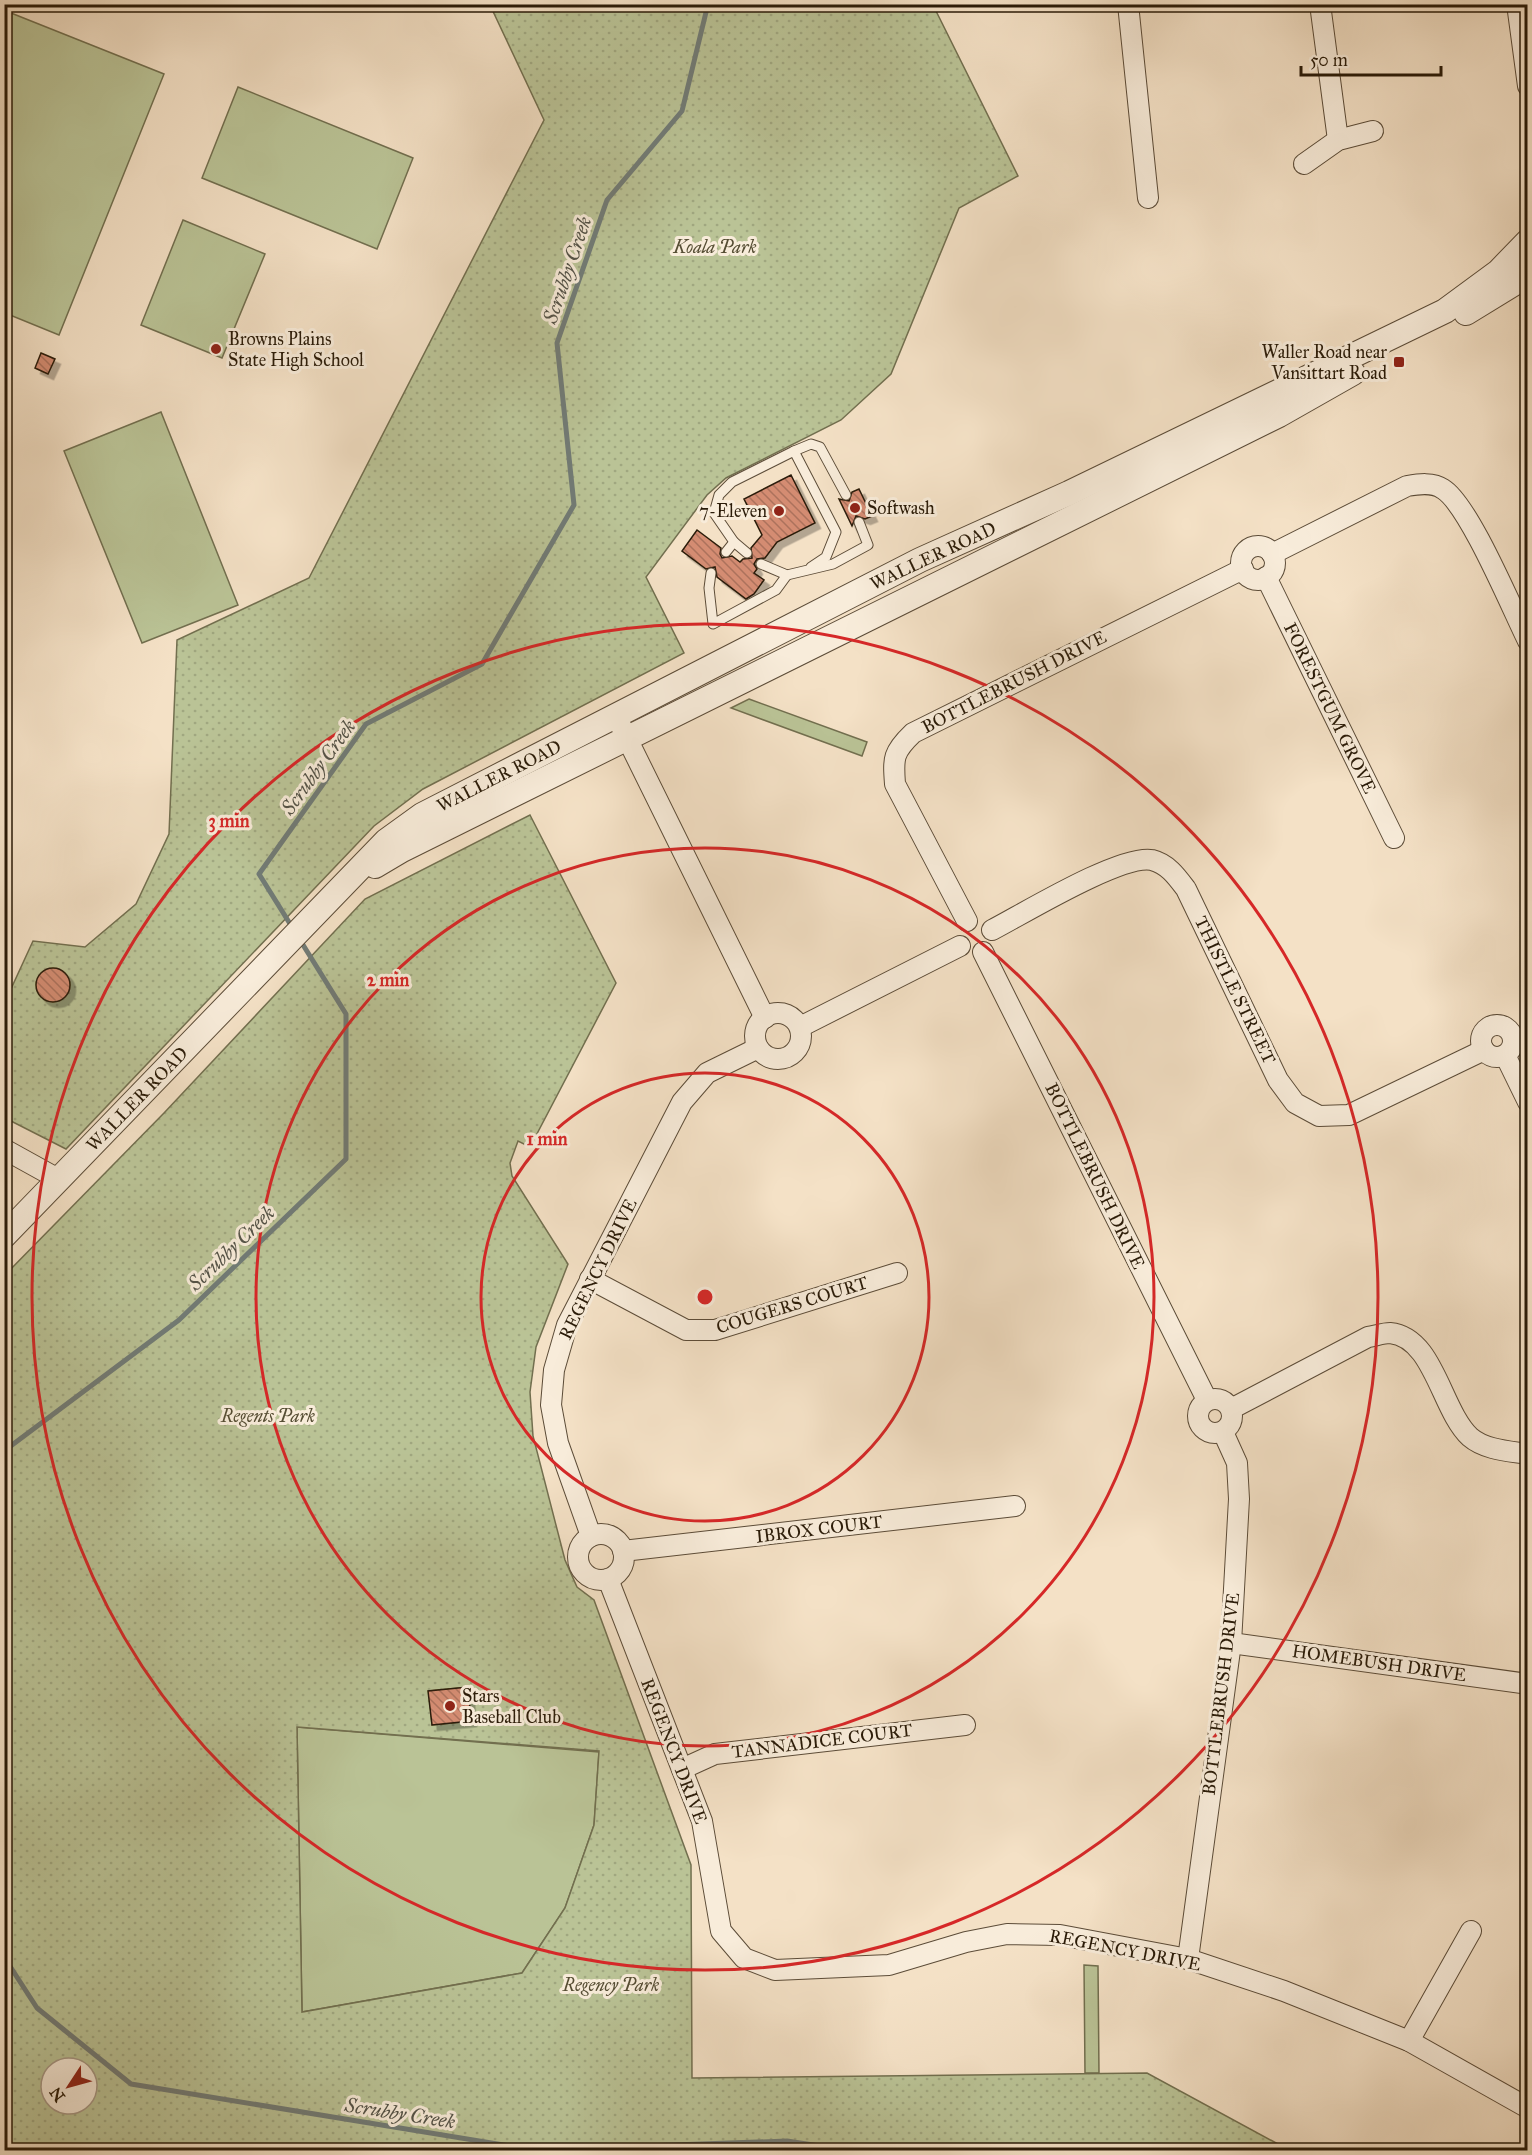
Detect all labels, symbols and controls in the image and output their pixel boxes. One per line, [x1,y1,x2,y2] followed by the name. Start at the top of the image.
[1301,39,1440,77] scale bar
[1310,49,1348,71] text: 50 m
[537,213,597,327] water label: Scrubby Creek
[673,236,756,258] park label: Koala Park
[228,328,364,372] place label: Browns Plains State High School
[1262,341,1387,384] place label: Waller Road near Vansittart Road
[209,342,223,356] marker: Browns Plains State High School
[1392,355,1406,369] marker: Waller Road near Vansittart Road
[867,497,935,519] place label: Softwash
[699,500,767,522] place label: 7-Eleven
[848,501,862,515] marker: Softwash
[772,504,786,518] marker: 7-Eleven
[866,517,1000,595] street label: WALLER ROAD
[1279,619,1381,797] street label: FORESTGUM GROVE
[918,626,1110,738] street label: BOTTLEBRUSH DRIVE
[275,715,361,820] water label: Scrubby Creek
[433,735,565,817] street label: WALLER ROAD
[209,810,250,833] text: 3 min
[1190,912,1280,1068] street label: THISTLE STREET
[367,969,410,991] text: 2 min
[82,1042,192,1156] street label: WALLER ROAD
[1040,1079,1150,1273] street label: BOTTLEBRUSH DRIVE
[527,1128,568,1150] text: 1 min
[554,1195,642,1343] street label: REGENCY DRIVE
[182,1201,279,1296] water label: Scrubby Creek
[713,1271,871,1339] street label: COUGERS COURT
[695,1287,715,1307] centre of rings
[220,1405,315,1427] park label: Regents Park
[754,1510,884,1548] street label: IBROX COURT
[1198,1591,1244,1797] street label: BOTTLEBRUSH DRIVE
[1290,1640,1468,1686] street label: HOMEBUSH DRIVE
[636,1675,712,1827] street label: REGENCY DRIVE
[462,1685,561,1728] place label: Stars Baseball Club
[443,1699,457,1713] marker: Stars Baseball Club
[730,1719,914,1763] street label: TANNADICE COURT
[1047,1925,1203,1976] street label: REGENCY DRIVE
[562,1974,659,1996] park label: Regency Park
[39,2056,99,2116] north arrow
[45,2083,69,2106] text: N
[342,2092,457,2134] water label: Scrubby Creek

